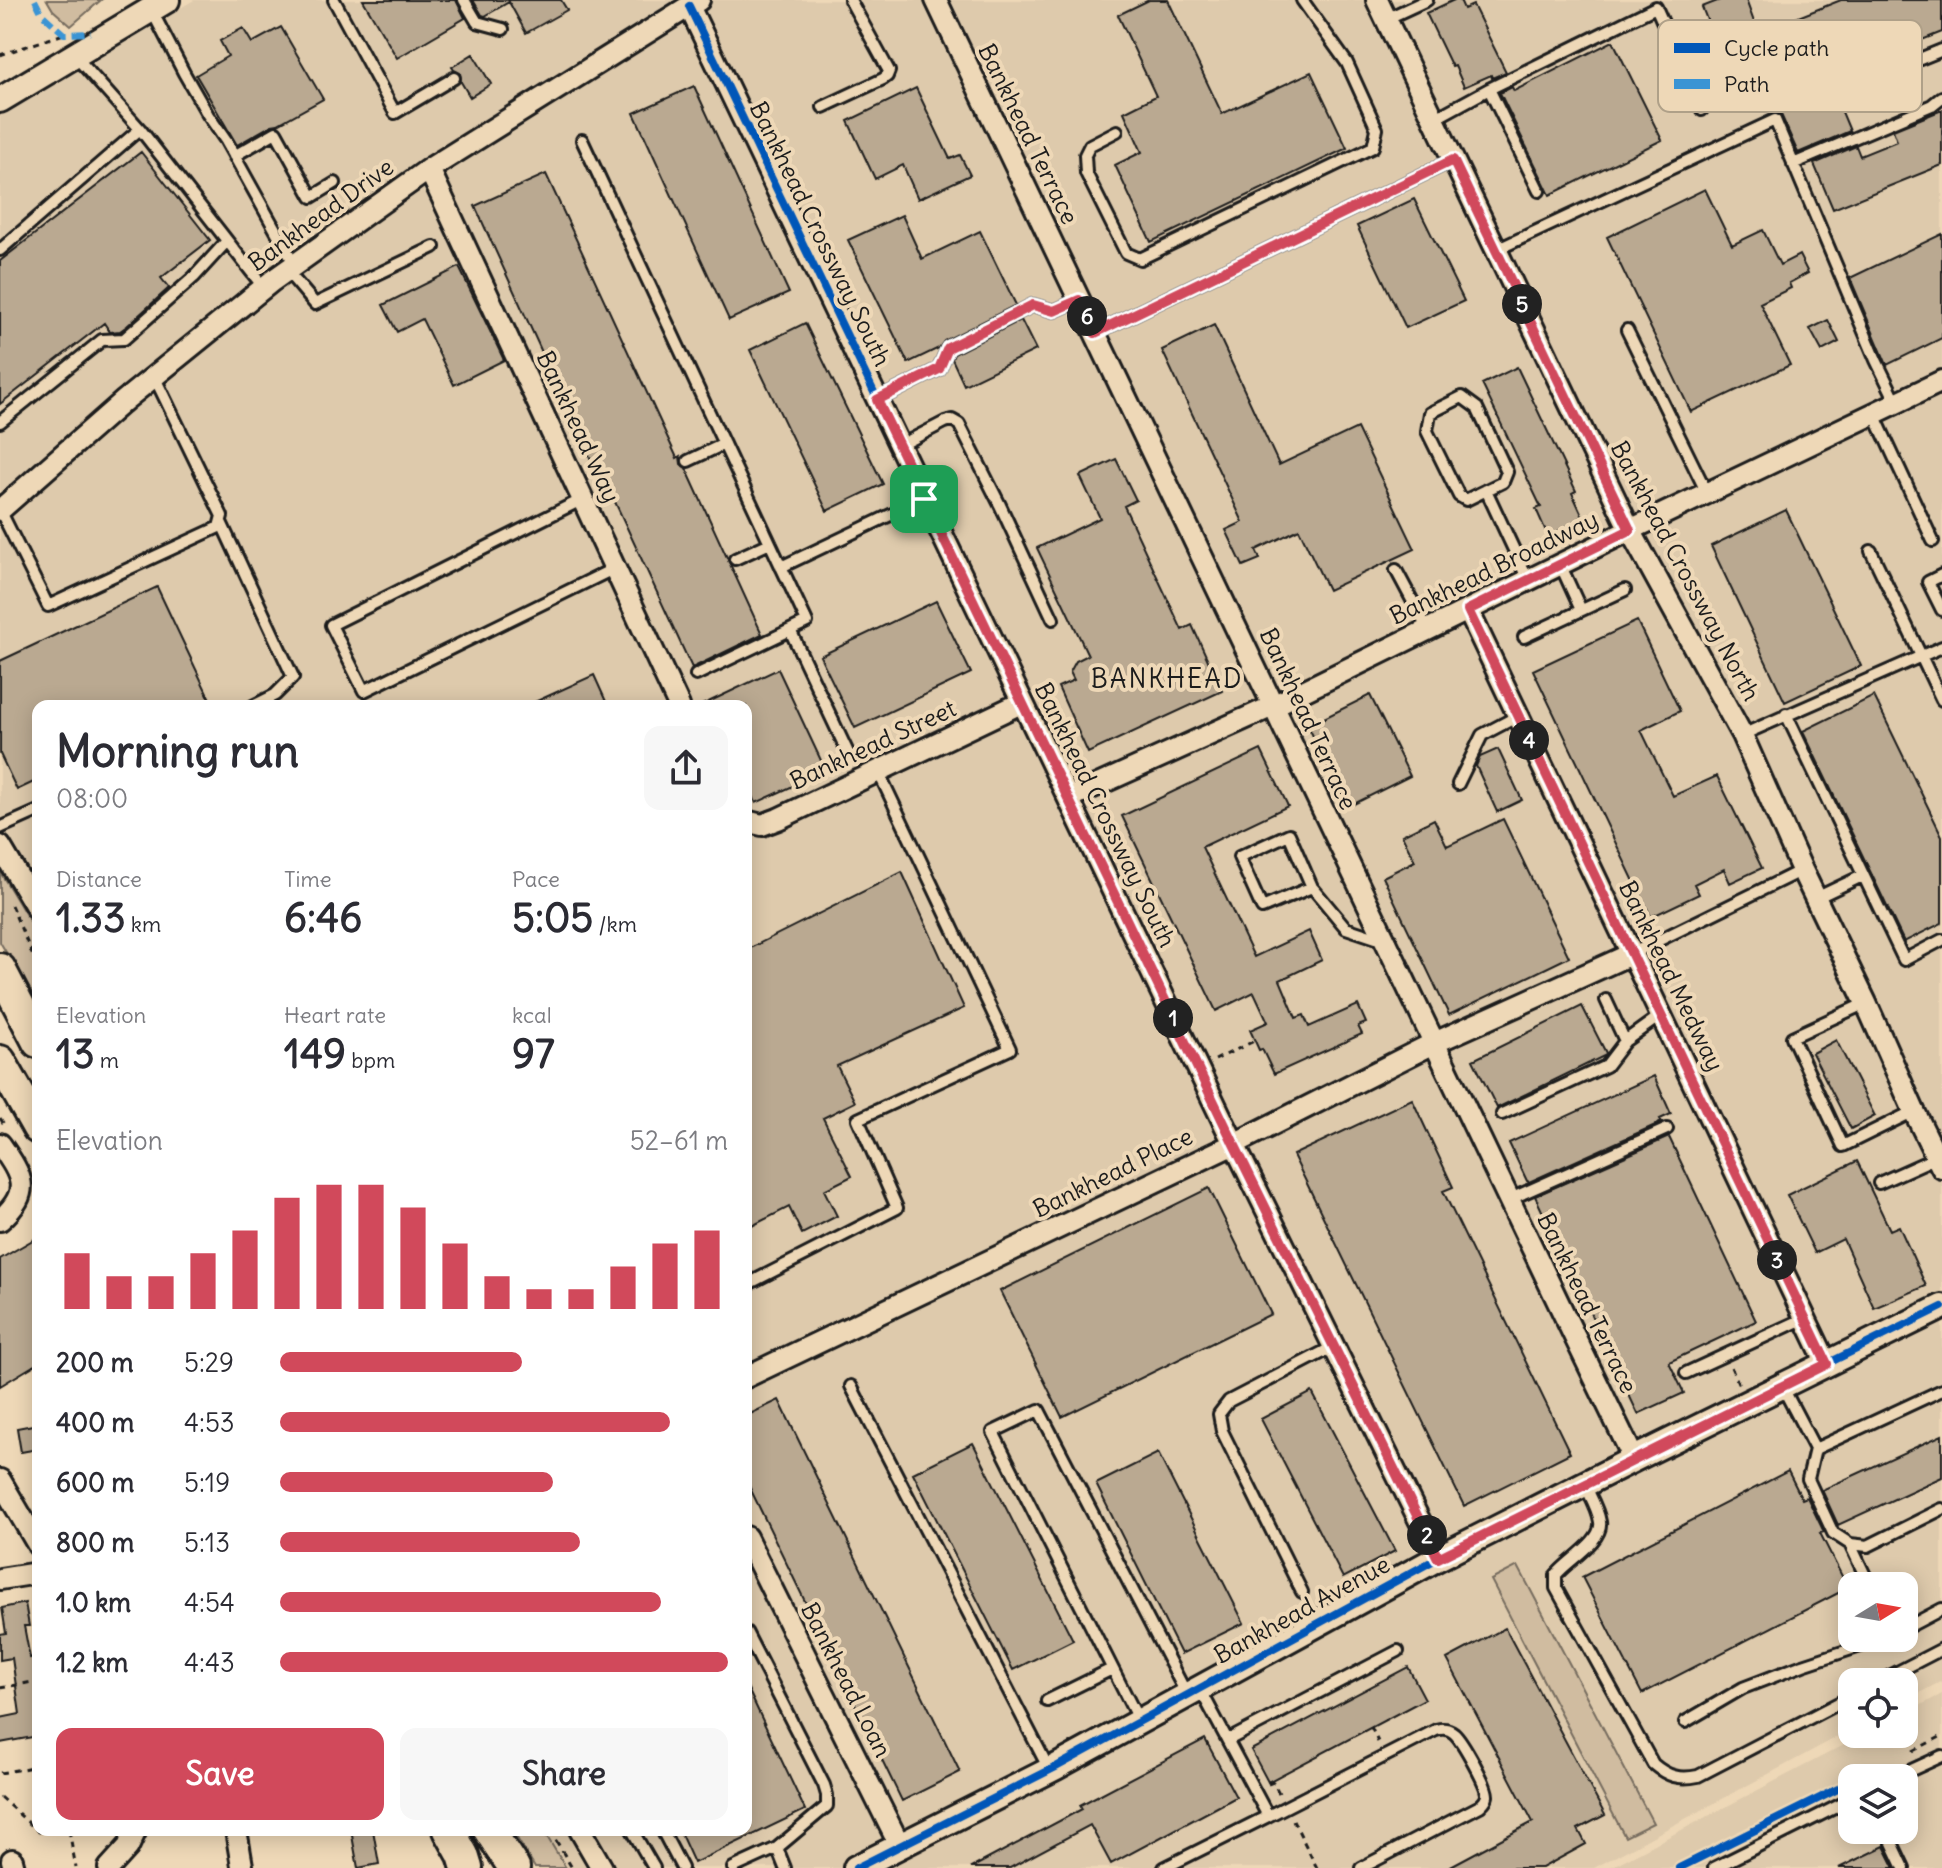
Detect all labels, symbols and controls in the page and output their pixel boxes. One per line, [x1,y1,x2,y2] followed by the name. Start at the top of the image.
[1658,20,1922,112] legend
[1724,34,1829,62] text: Cycle path
[972,38,1086,229] street label: Bankhead Terrace
[1724,70,1769,98] text: Path
[744,96,898,371] street label: Bankhead Crossway South
[242,151,399,277] street label: Bankhead Drive
[1502,284,1542,324] pin: 5
[1516,290,1528,318] text: 5
[1067,296,1107,336] pin: 6
[1081,302,1093,330] text: 6
[531,346,627,507] street label: Bankhead Way
[1605,436,1767,705] street label: Bankhead Crossway North
[890,465,958,533] pin
[902,477,946,521] icon: arrive
[1384,504,1603,631] street label: Bankhead Broadway
[1254,623,1364,814] street label: Bankhead Terrace
[1091,662,1243,695] district label: BANKHEAD
[1029,677,1183,952] street label: Bankhead Crossway South
[785,692,960,796] street label: Bankhead Street
[1509,720,1549,760] pin: 4
[56,724,299,779] text: Morning run
[644,726,728,810] button: share
[1523,726,1535,754] text: 4
[56,782,128,815] text: 08:00
[56,865,142,893] text: Distance
[284,865,332,893] text: Time
[512,865,560,893] text: Pace
[1613,875,1731,1076] street label: Bankhead Medway
[56,893,126,943] text: 1.33
[284,893,362,943] text: 6:46
[512,893,593,943] text: 5:05
[126,910,161,938] text: km
[593,910,637,938] text: /km
[1153,998,1193,1038] pin: 1
[56,1001,146,1029] text: Elevation
[284,1001,386,1029] text: Heart rate
[512,1001,552,1029] text: kcal
[1169,1004,1177,1032] text: 1
[56,1029,95,1079] text: 13
[284,1029,346,1079] text: 149
[512,1029,555,1079] text: 97
[95,1046,119,1074] text: m
[346,1046,395,1074] text: bpm
[1028,1121,1197,1224] street label: Bankhead Place
[56,1124,163,1157] text: Elevation
[630,1124,728,1157] text: 52–61 m
[1531,1207,1645,1398] street label: Bankhead Terrace
[1757,1240,1797,1280] pin: 3
[1771,1246,1783,1274] text: 3
[56,1346,133,1379] text: 200 m
[184,1346,234,1379] text: 5:29
[56,1406,134,1439] text: 400 m
[184,1406,235,1439] text: 4:53
[56,1466,134,1499] text: 600 m
[184,1466,230,1499] text: 5:19
[1407,1515,1447,1555] pin: 2
[1421,1521,1433,1549] text: 2
[56,1526,134,1559] text: 800 m
[184,1526,230,1559] text: 5:13
[1208,1548,1395,1670] street label: Bankhead Avenue
[1838,1572,1918,1652] north arrow
[1838,1572,1918,1844] map controls
[56,1586,131,1619] text: 1.0 km
[184,1586,235,1619] text: 4:54
[795,1597,899,1762] street label: Bankhead Loan
[56,1646,128,1679] text: 1.2 km
[184,1646,235,1679] text: 4:43
[1838,1668,1918,1748] button: locate
[56,1728,384,1820] button: Save
[400,1728,728,1820] button: Share
[1838,1764,1918,1844] button: layers

